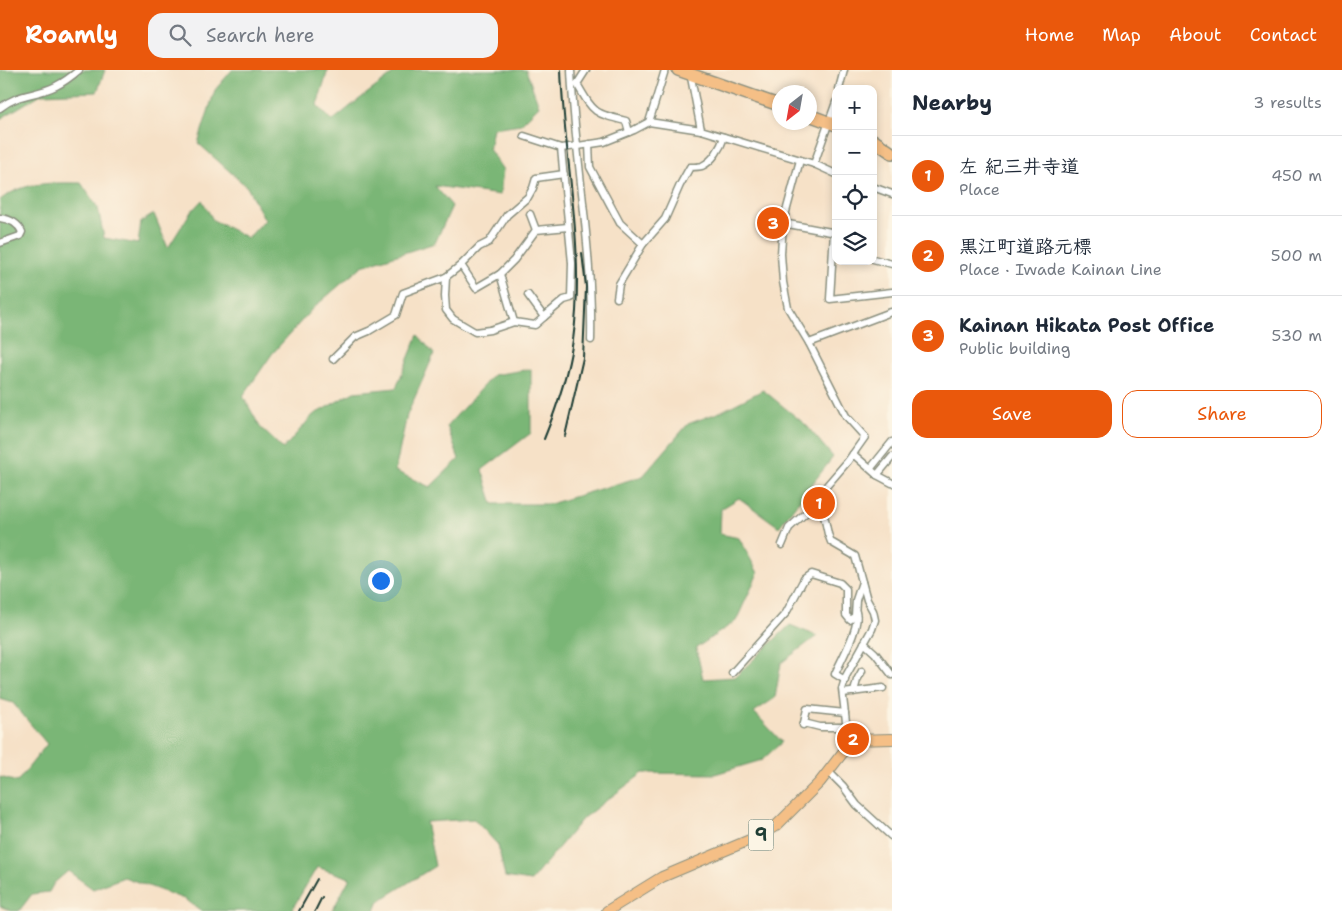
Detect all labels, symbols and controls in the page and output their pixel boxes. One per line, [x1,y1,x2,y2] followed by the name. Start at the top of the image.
[148,13,498,58] search box
[25,19,118,51] text: Roamly
[166,21,194,49] icon: search
[206,23,315,48] text: Search here
[1025,23,1074,47] text: Home
[1102,23,1141,47] text: Map
[1169,23,1222,47] text: About
[1250,23,1317,47] text: Contact
[772,85,817,130] north arrow
[832,85,877,265] map controls
[832,85,877,130] button: +
[912,89,992,117] text: Nearby
[1253,92,1322,113] text: 3 results
[832,130,877,175] button: −
[959,154,1080,179] text: 左 紀三井寺道
[924,165,932,186] text: 1
[1271,165,1322,186] text: 450 m
[832,175,877,220] button: locate
[959,179,1000,200] text: Place
[757,204,789,242] pin: 3
[832,220,877,265] button: layers
[959,234,1092,259] text: 黒江町道路元標
[922,245,934,266] text: 2
[1271,245,1322,266] text: 500 m
[959,259,1162,280] text: Place · Iwade Kainan Line
[959,313,1214,338] text: Kainan Hikata Post Office
[922,325,934,346] text: 3
[1272,325,1322,346] text: 530 m
[959,338,1071,359] text: Public building
[912,390,1112,438] button: Save
[1122,390,1322,438] button: Share
[803,484,835,522] pin: 1
[368,568,394,594] your location
[837,720,869,758] pin: 2
[748,820,774,850] road number: 9

